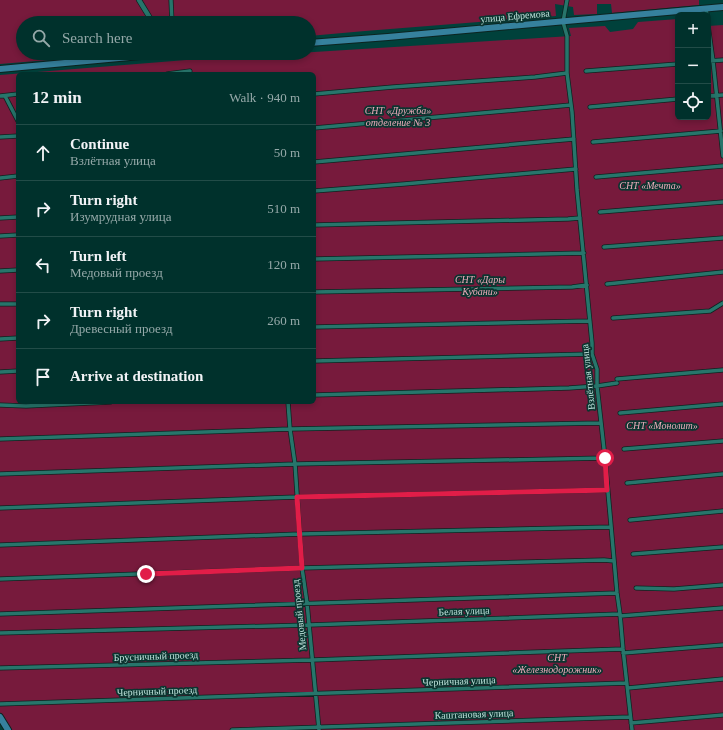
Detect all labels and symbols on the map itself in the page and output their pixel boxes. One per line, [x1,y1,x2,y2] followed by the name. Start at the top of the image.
[480,7,551,25] street label: улица Ефремова
[365,105,431,128] park label: СНТ «Дружба» отделение № 3
[619,180,681,191] park label: СНТ «Мечта»
[455,274,505,297] park label: СНТ «Дары Кубани»
[579,343,597,410] street label: Взлётная улица
[626,420,698,431] park label: СНТ «Монолит»
[596,449,614,467] route start
[137,565,155,583] route end
[290,579,308,651] street label: Медовый проезд
[438,605,490,617] street label: Белая улица
[114,649,198,663] street label: Брусничный проезд
[512,652,602,675] park label: СНТ «Железнодорожник»
[422,674,496,688] street label: Черничная улица
[117,684,197,698] street label: Черничный проезд
[434,707,514,721] street label: Каштановая улица

